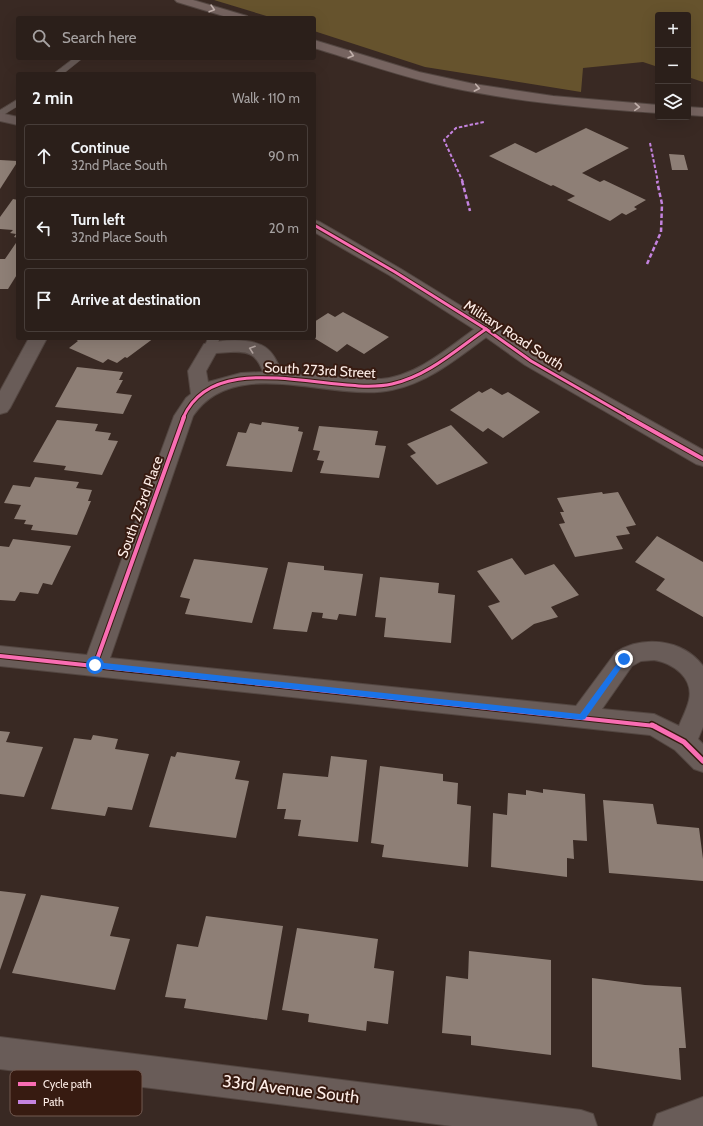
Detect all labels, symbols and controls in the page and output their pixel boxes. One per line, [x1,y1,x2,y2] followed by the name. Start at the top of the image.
[208,4,215,13] one-way arrow
[655,12,691,120] map controls
[655,12,691,48] button: +
[16,16,316,60] search box
[30,27,52,49] icon: search
[62,29,137,47] text: Search here
[655,48,691,84] button: −
[348,50,355,59] one-way arrow
[474,84,480,92] one-way arrow
[655,84,691,120] button: layers
[32,88,73,108] text: 2 min
[232,90,300,106] text: Walk · 110 m
[634,103,640,112] one-way arrow
[71,139,130,157] text: Continue
[33,145,55,167] icon: ahead
[268,148,299,164] text: 90 m
[71,157,167,173] text: 32nd Place South
[71,211,125,229] text: Turn left
[33,217,55,239] icon: left
[269,220,299,236] text: 20 m
[71,229,167,245] text: 32nd Place South
[33,289,55,311] icon: arrive
[71,291,201,309] text: Arrive at destination
[461,296,567,374] street label: Military Road South
[249,346,256,354] one-way arrow
[264,358,377,382] street label: South 273rd Street
[113,454,167,560] street label: South 273rd Place
[615,650,633,668] route end
[86,656,104,674] route start
[10,1070,142,1116] legend
[221,1071,361,1107] street label: 33rd Avenue South
[43,1077,92,1091] text: Cycle path
[43,1095,64,1109] text: Path

